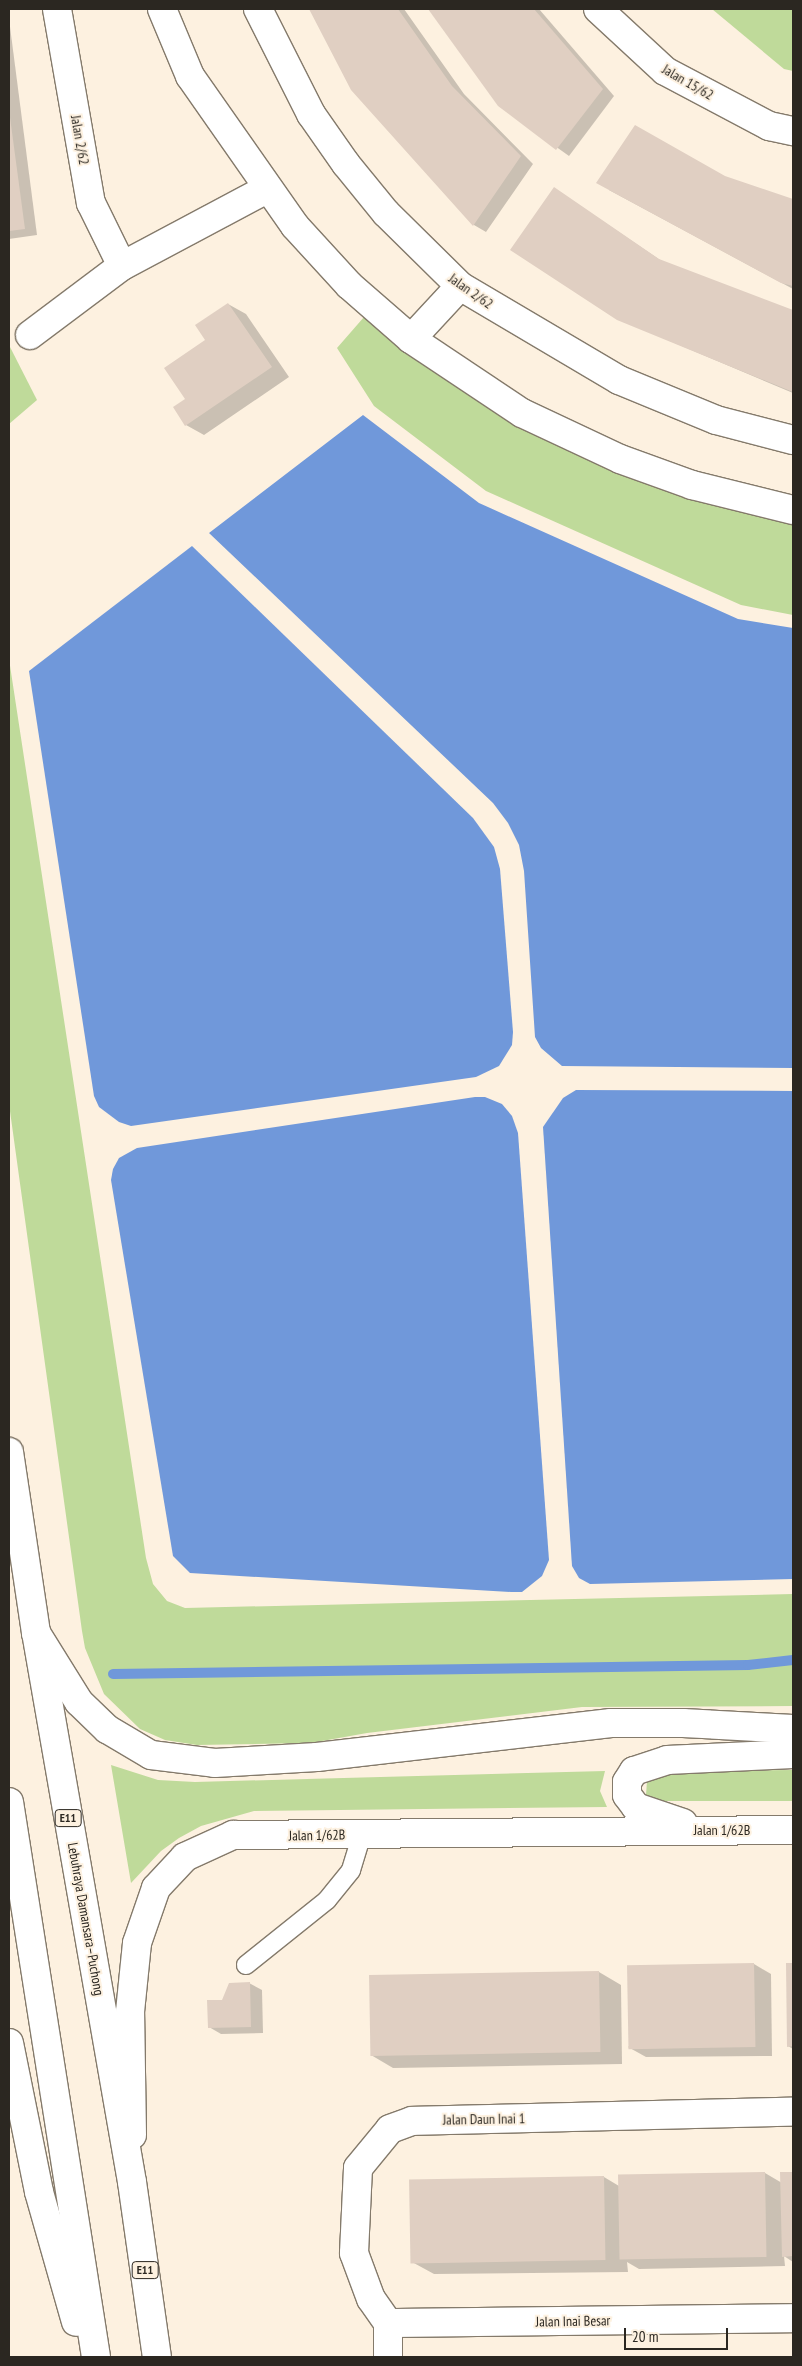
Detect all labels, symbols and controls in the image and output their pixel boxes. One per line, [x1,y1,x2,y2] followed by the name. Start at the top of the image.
[659,61,717,103] street label: Jalan 15/62
[67,114,93,166] street label: Jalan 2/62
[446,270,496,312] street label: Jalan 2/62
[54,1809,82,1828] road number: E11
[694,1822,750,1838] street label: Jalan 1/62B
[289,1826,345,1844] street label: Jalan 1/62B
[64,1841,108,1997] street label: Lebuhraya Damansara–Puchong
[443,2110,525,2128] street label: Jalan Daun Inai 1
[131,2260,159,2280] road number: E11
[536,2312,610,2330] street label: Jalan Inai Besar
[627,2318,731,2350] scale bar
[632,2327,658,2346] text: 20 m

